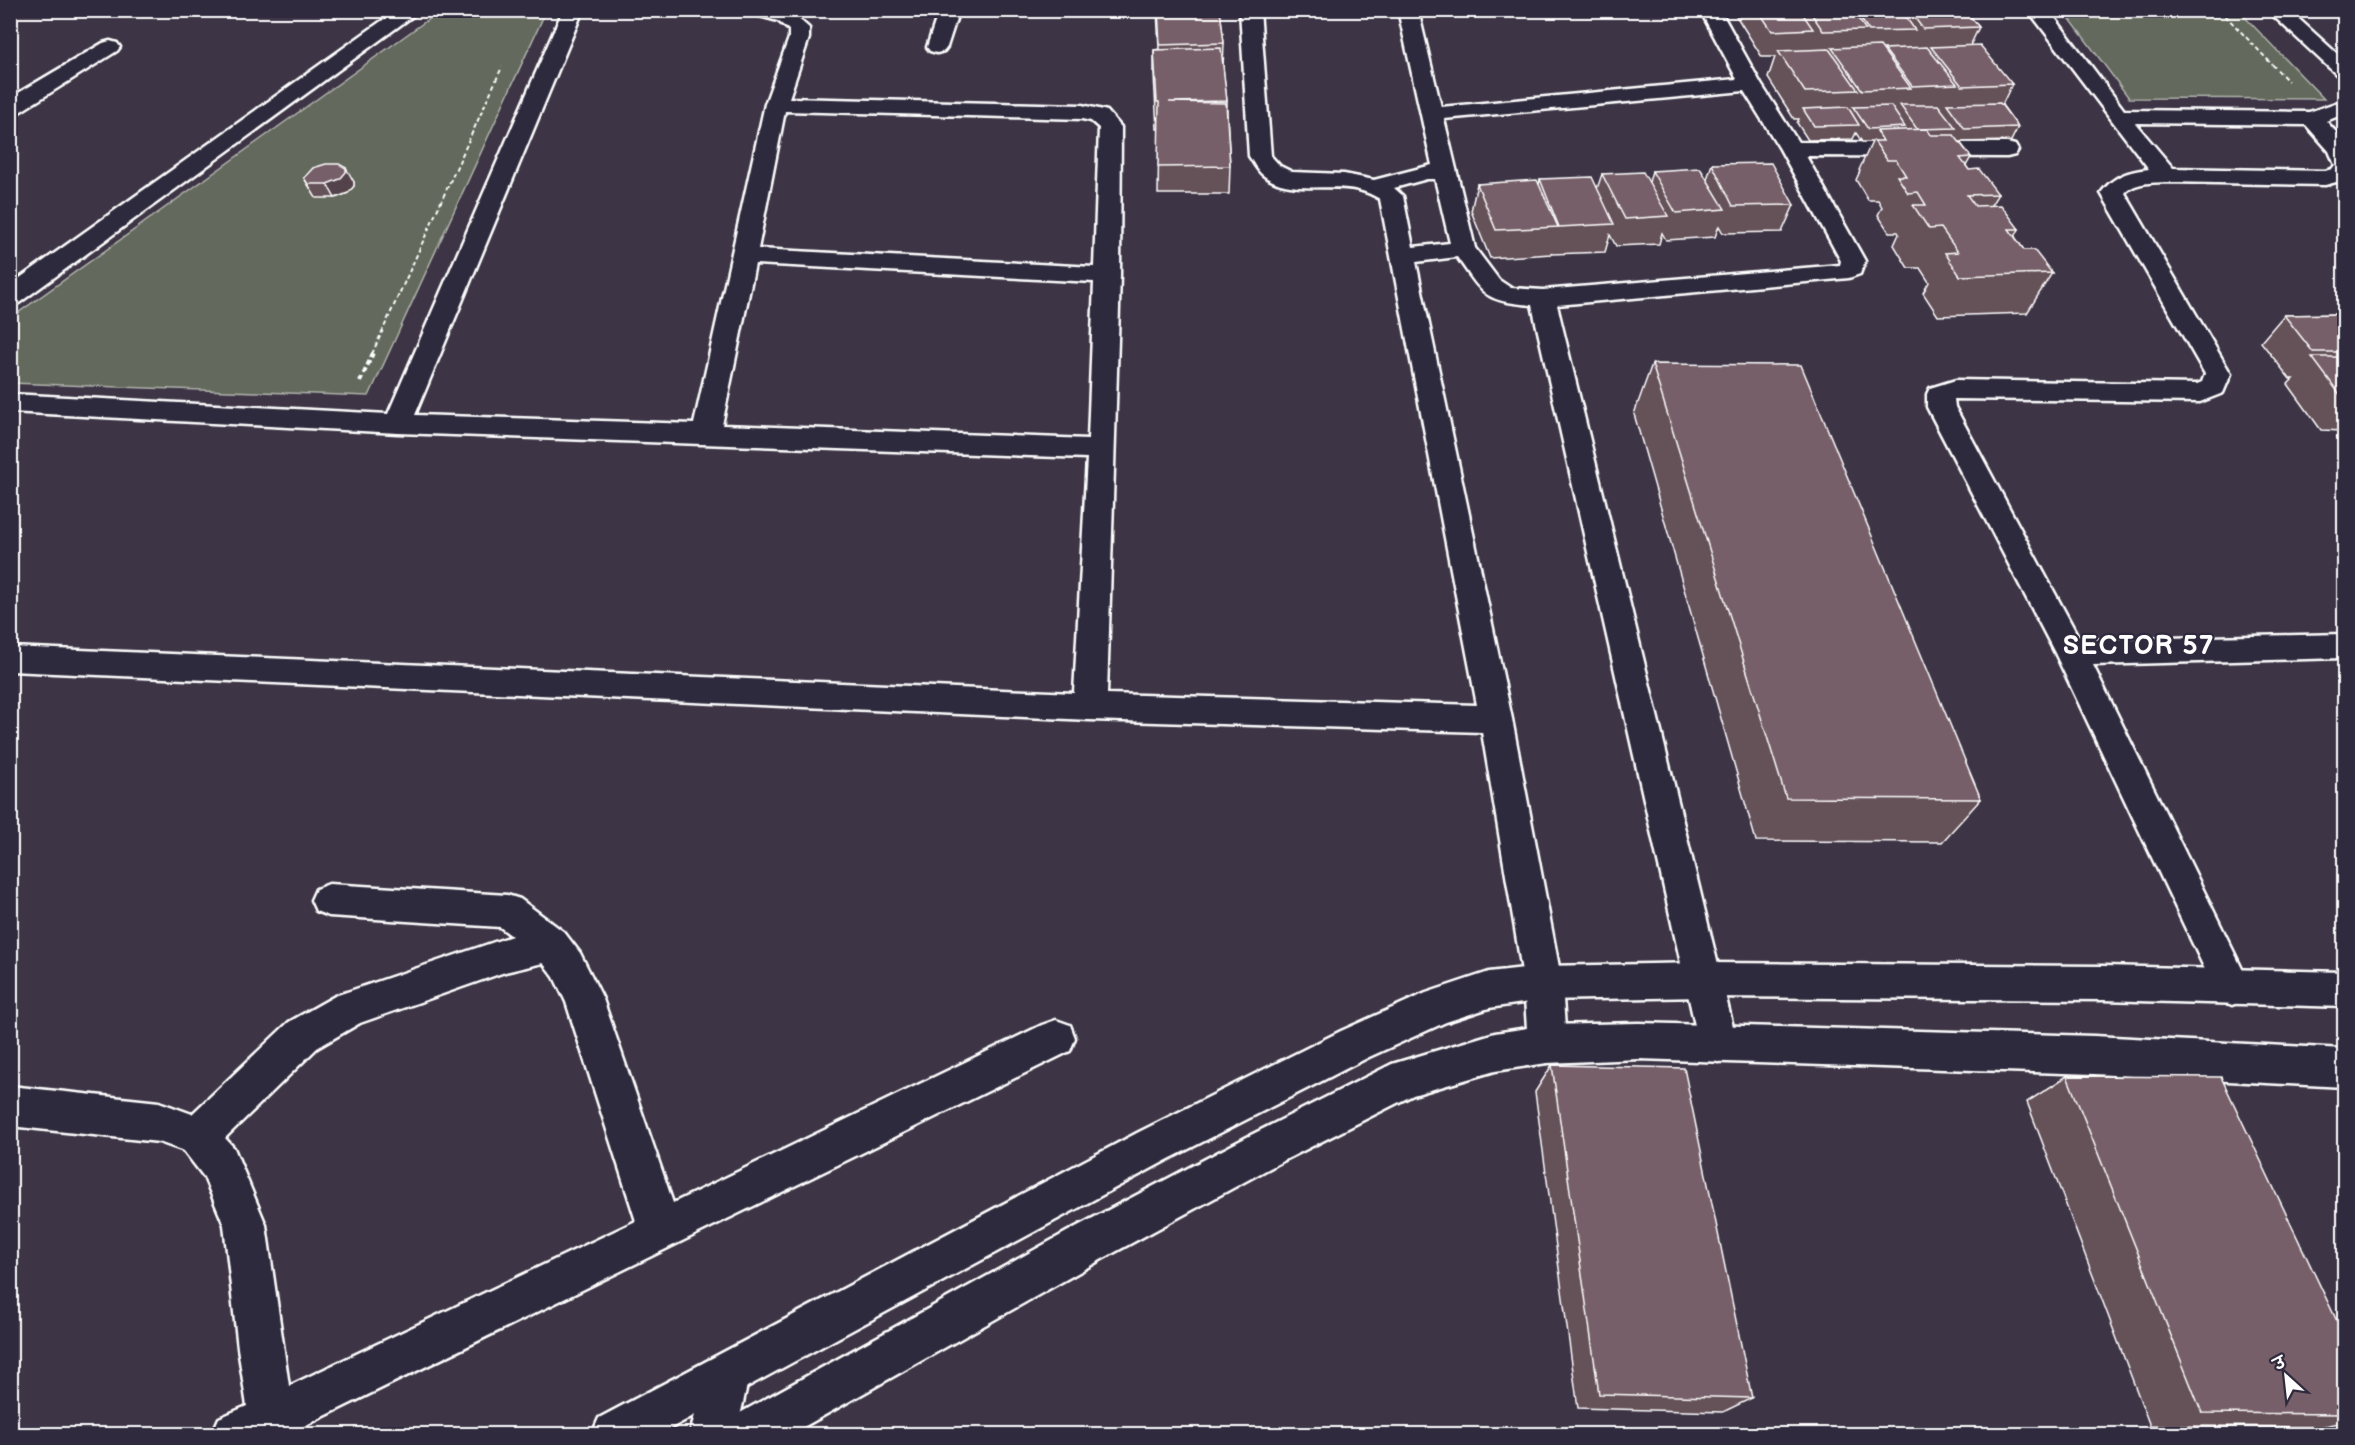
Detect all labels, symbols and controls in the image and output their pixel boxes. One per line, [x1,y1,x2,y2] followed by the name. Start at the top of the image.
[2063,631,2215,662] district label: SECTOR 57
[2256,1346,2316,1406] north arrow
[2269,1352,2290,1376] text: उ

